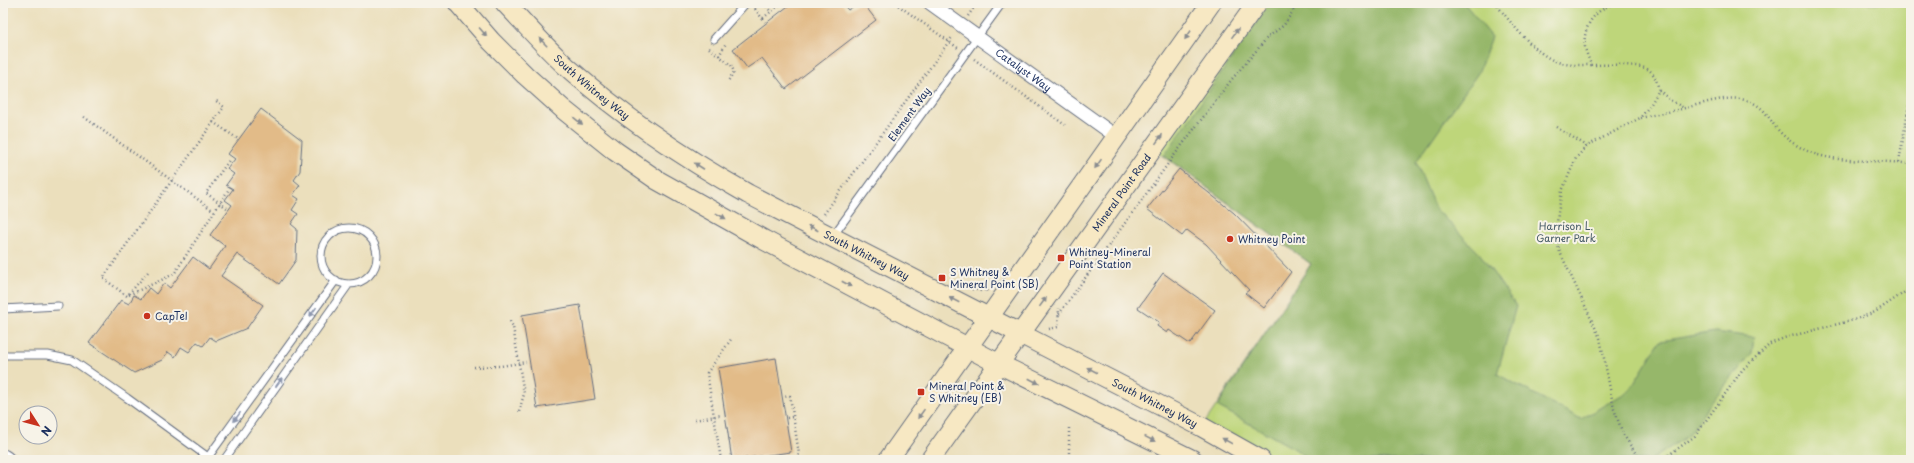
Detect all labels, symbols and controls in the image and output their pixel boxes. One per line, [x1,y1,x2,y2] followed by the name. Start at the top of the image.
[479,27,488,38] one-way arrow
[1231,28,1239,39] one-way arrow
[1184,30,1192,40] one-way arrow
[538,37,548,47] one-way arrow
[993,44,1055,95] street label: Catalyst Way
[551,51,633,123] street label: South Whitney Way
[884,83,934,144] street label: Element Way
[572,117,583,126] one-way arrow
[1155,134,1163,144] one-way arrow
[1088,150,1154,234] street label: Mineral Point Road
[1094,159,1102,169] one-way arrow
[694,162,704,170] one-way arrow
[715,213,727,219] one-way arrow
[1536,218,1596,245] park label: Harrison L. Garner Park
[807,225,819,231] one-way arrow
[821,226,913,283] street label: South Whitney Way
[1238,231,1305,247] place label: Whitney Point
[1225,234,1235,244] marker: Whitney Point
[1069,244,1151,271] place label: Whitney-Mineral Point Station
[1056,253,1066,263] marker: Whitney-Mineral Point Station
[950,264,1039,291] place label: S Whitney & Mineral Point (SB)
[937,273,947,283] marker: S Whitney & Mineral Point (SB)
[841,280,853,287] one-way arrow
[948,297,960,304] one-way arrow
[1039,297,1047,307] one-way arrow
[309,306,317,317] one-way arrow
[155,308,188,323] place label: CapTel
[142,311,152,321] marker: CapTel
[1086,367,1098,373] one-way arrow
[1110,374,1201,431] street label: South Whitney Way
[275,377,283,388] one-way arrow
[929,378,1005,405] place label: Mineral Point & S Whitney (EB)
[1028,378,1039,384] one-way arrow
[916,387,926,397] marker: Mineral Point & S Whitney (EB)
[18,405,58,445] north arrow
[917,408,925,419] one-way arrow
[233,412,241,423] one-way arrow
[37,423,56,440] text: N
[1145,436,1156,442] one-way arrow
[1221,437,1233,444] one-way arrow

